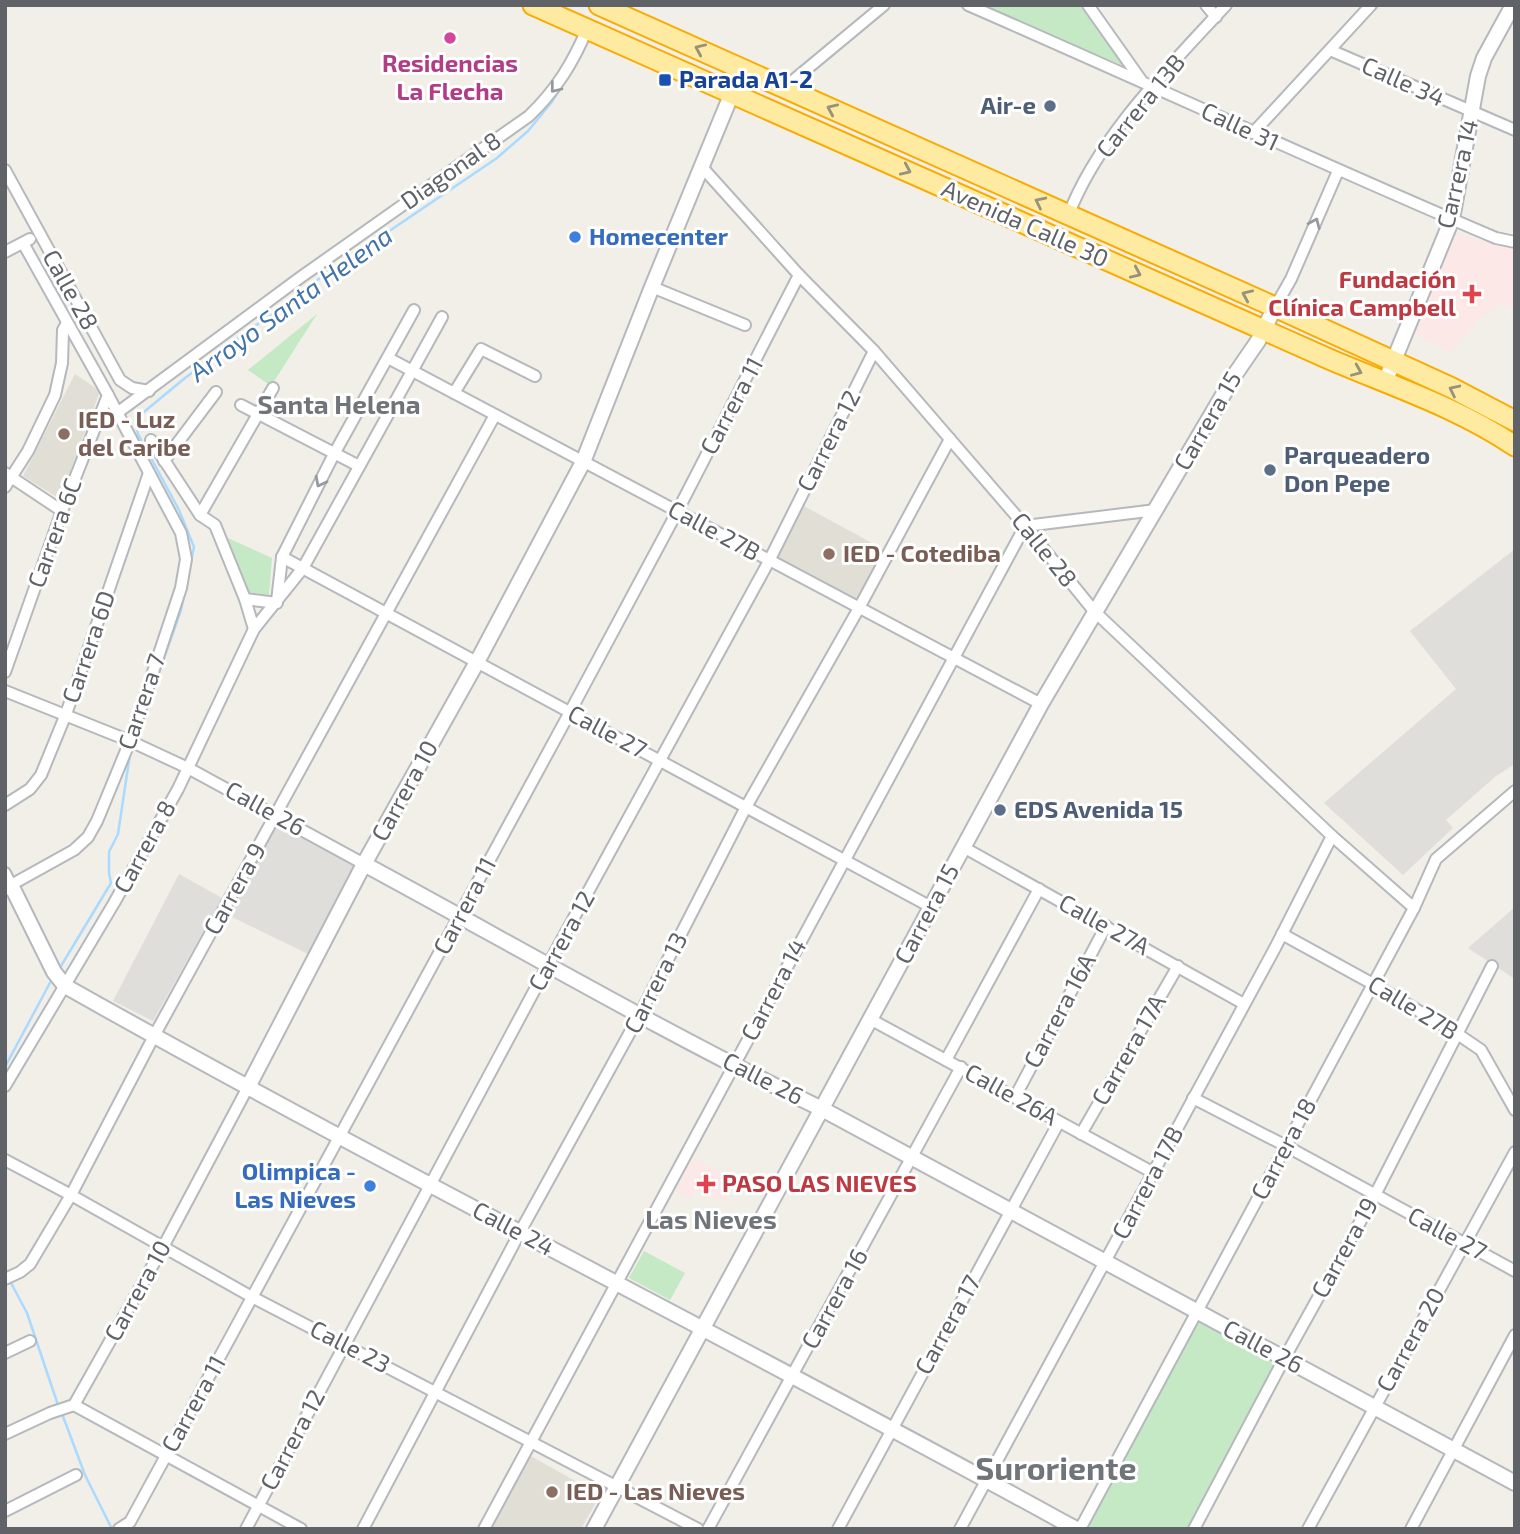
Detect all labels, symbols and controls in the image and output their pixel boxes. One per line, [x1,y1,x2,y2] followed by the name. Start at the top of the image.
[442,30,458,46] marker: Residencias La Flecha
[695,43,707,57] one-way arrow
[382,48,518,105] place label: Residencias La Flecha
[1089,48,1190,163] street label: Carrera 13B
[1358,50,1449,112] street label: Calle 34
[679,64,813,93] place label: Parada A1-2
[657,72,673,88] marker: Parada A1-2
[550,81,563,93] one-way arrow
[981,90,1036,119] place label: Air-e
[1197,95,1284,156] street label: Calle 31
[1042,98,1058,114] marker: Air-e
[827,103,839,117] one-way arrow
[1430,116,1483,231] street label: Carrera 14
[394,125,506,215] street label: Diagonal 8
[899,162,911,176] one-way arrow
[938,173,1113,272] street label: Avenida Calle 30
[1035,196,1047,210] one-way arrow
[1307,218,1321,231] one-way arrow
[182,219,398,388] water label: Arroyo Santa Helena
[589,221,729,250] place label: Homecenter
[567,229,583,245] marker: Homecenter
[37,244,105,335] street label: Calle 28
[1268,264,1456,321] place label: Fundación Clínica Campbell
[1129,265,1141,279] one-way arrow
[1462,284,1482,304] marker: Fundación Clínica Campbell
[1242,289,1255,303] one-way arrow
[693,352,768,459] street label: Carrera 11
[1350,363,1362,377] one-way arrow
[1167,366,1247,475] street label: Carrera 15
[1449,384,1461,398] one-way arrow
[790,385,866,496] street label: Carrera 12
[257,388,421,419] district label: Santa Helena
[78,404,191,461] place label: IED - Luz del Caribe
[56,426,72,442] marker: IED - Luz del Caribe
[1284,440,1430,497] place label: Parqueadero Don Pepe
[1262,462,1278,478] marker: Parqueadero Don Pepe
[20,474,87,591] street label: Carrera 6C
[314,475,328,487] one-way arrow
[664,493,766,566] street label: Calle 27B
[1006,506,1084,592] street label: Calle 28
[843,538,1001,567] place label: IED - Cotediba
[821,546,837,562] marker: IED - Cotediba
[55,587,120,706] street label: Carrera 6D
[111,650,170,753] street label: Carrera 7
[563,698,652,763] street label: Calle 27
[364,735,443,846] street label: Carrera 10
[221,774,311,841] street label: Calle 26
[1014,794,1183,823] place label: EDS Avenida 15
[106,795,181,898] street label: Carrera 8
[992,802,1008,818] marker: EDS Avenida 15
[197,837,271,939] street label: Carrera 9
[426,852,501,959] street label: Carrera 11
[887,858,964,968] street label: Carrera 15
[521,885,600,995] street label: Carrera 12
[1054,887,1155,960] street label: Calle 27A
[617,927,692,1038] street label: Carrera 13
[734,933,812,1045] street label: Carrera 14
[1017,948,1101,1072] street label: Carrera 16A
[1363,969,1464,1045] street label: Calle 27B
[1084,989,1171,1110] street label: Carrera 17A
[719,1045,809,1110] street label: Calle 26
[960,1056,1063,1131] street label: Calle 26A
[1244,1093,1322,1204] street label: Carrera 18
[1105,1121,1188,1244] street label: Carrera 17B
[235,1156,356,1213] place label: Olimpica - Las Nieves
[722,1168,917,1197] place label: PASO LAS NIEVES
[696,1174,716,1194] marker: PASO LAS NIEVES
[362,1178,378,1194] marker: Olimpica - Las Nieves
[1304,1192,1383,1302] street label: Carrera 19
[468,1194,559,1261] street label: Calle 24
[1403,1200,1492,1265] street label: Calle 27
[645,1203,777,1234] district label: Las Nieves
[97,1235,176,1346] street label: Carrera 10
[794,1243,873,1353] street label: Carrera 16
[908,1270,986,1379] street label: Carrera 17
[1369,1282,1450,1397] street label: Carrera 20
[306,1313,396,1378] street label: Calle 23
[1219,1313,1309,1379] street label: Calle 26
[154,1350,231,1457] street label: Carrera 11
[253,1384,330,1495] street label: Carrera 12
[976,1448,1136,1486] district label: Suroriente
[566,1476,745,1505] place label: IED - Las Nieves
[544,1484,560,1500] marker: IED - Las Nieves

